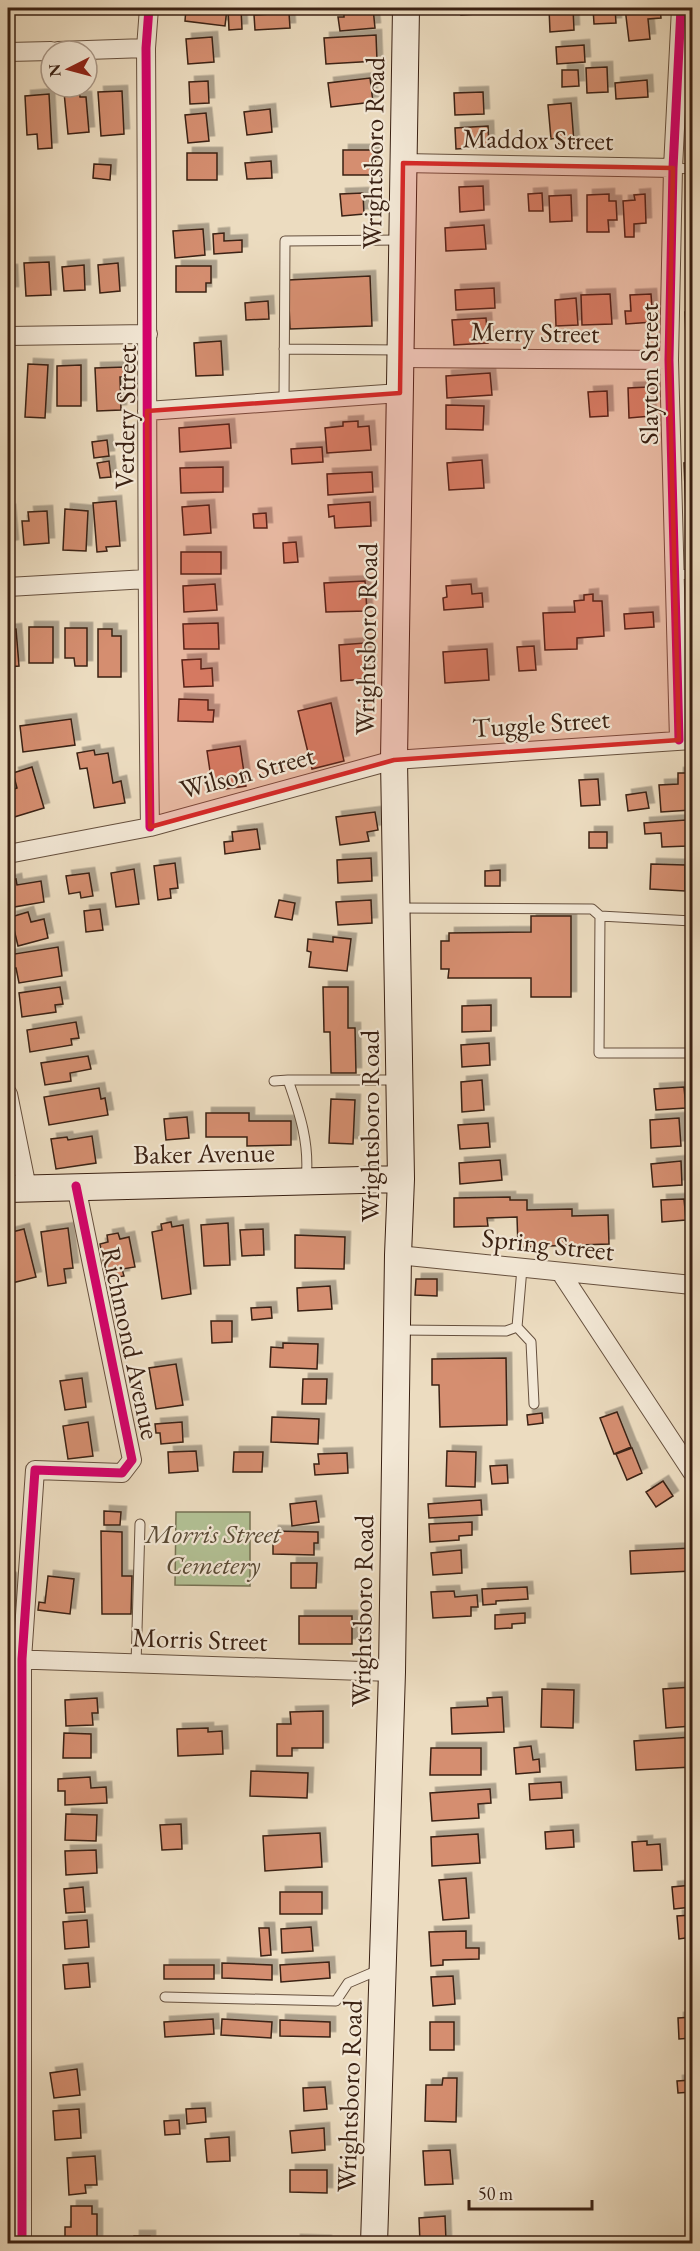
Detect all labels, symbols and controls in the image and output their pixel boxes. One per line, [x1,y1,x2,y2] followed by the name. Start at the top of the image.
[39,39,99,99] north arrow
[354,56,392,249] street label: Wrightsboro Road
[43,63,66,78] text: N
[462,120,614,158] street label: Maddox Street
[631,302,666,445] street label: Slayton Street
[470,313,600,351] street label: Merry Street
[106,344,144,490] street label: Verdery Street
[347,542,385,735] street label: Wrightsboro Road
[471,701,611,745] street label: Tuggle Street
[176,737,319,807] street label: Wilson Street
[352,1029,387,1222] street label: Wrightsboro Road
[133,1134,275,1172] street label: Baker Avenue
[480,1220,616,1268] street label: Spring Street
[94,1244,168,1442] street label: Richmond Avenue
[343,1514,381,1707] street label: Wrightsboro Road
[143,1516,282,1582] park label: Morris Street Cemetery
[132,1619,269,1659] street label: Morris Street
[328,1999,370,2193] street label: Wrightsboro Road
[469,2173,592,2211] scale bar
[478,2182,513,2205] text: 50 m

